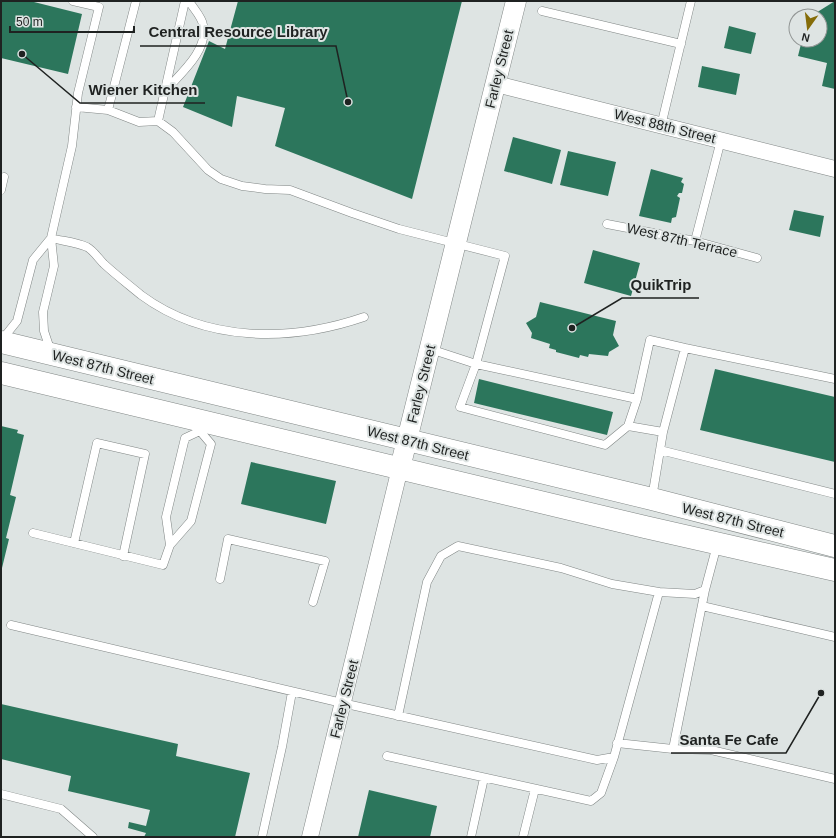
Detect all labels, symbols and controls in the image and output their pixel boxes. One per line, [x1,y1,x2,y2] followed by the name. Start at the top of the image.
[10,8,134,34] scale bar
[788,8,828,48] north arrow
[16,15,43,29] text: 50 m
[140,19,336,46] callout: Central Resource Library
[148,23,328,40] text: Central Resource Library
[482,28,516,110] street label: Farley Street
[800,31,811,44] text: N
[80,76,205,103] callout: Wiener Kitchen
[88,81,198,98] text: Wiener Kitchen
[613,106,718,146] street label: West 88th Street
[625,219,739,261] street label: West 87th Terrace
[622,271,699,298] callout: QuikTrip
[631,276,691,293] text: QuikTrip
[404,343,438,425] street label: Farley Street
[51,347,156,387] street label: West 87th Street
[366,423,471,463] street label: West 87th Street
[681,500,786,540] street label: West 87th Street
[327,658,361,740] street label: Farley Street
[671,726,786,753] callout: Santa Fe Cafe
[679,731,779,748] text: Santa Fe Cafe

